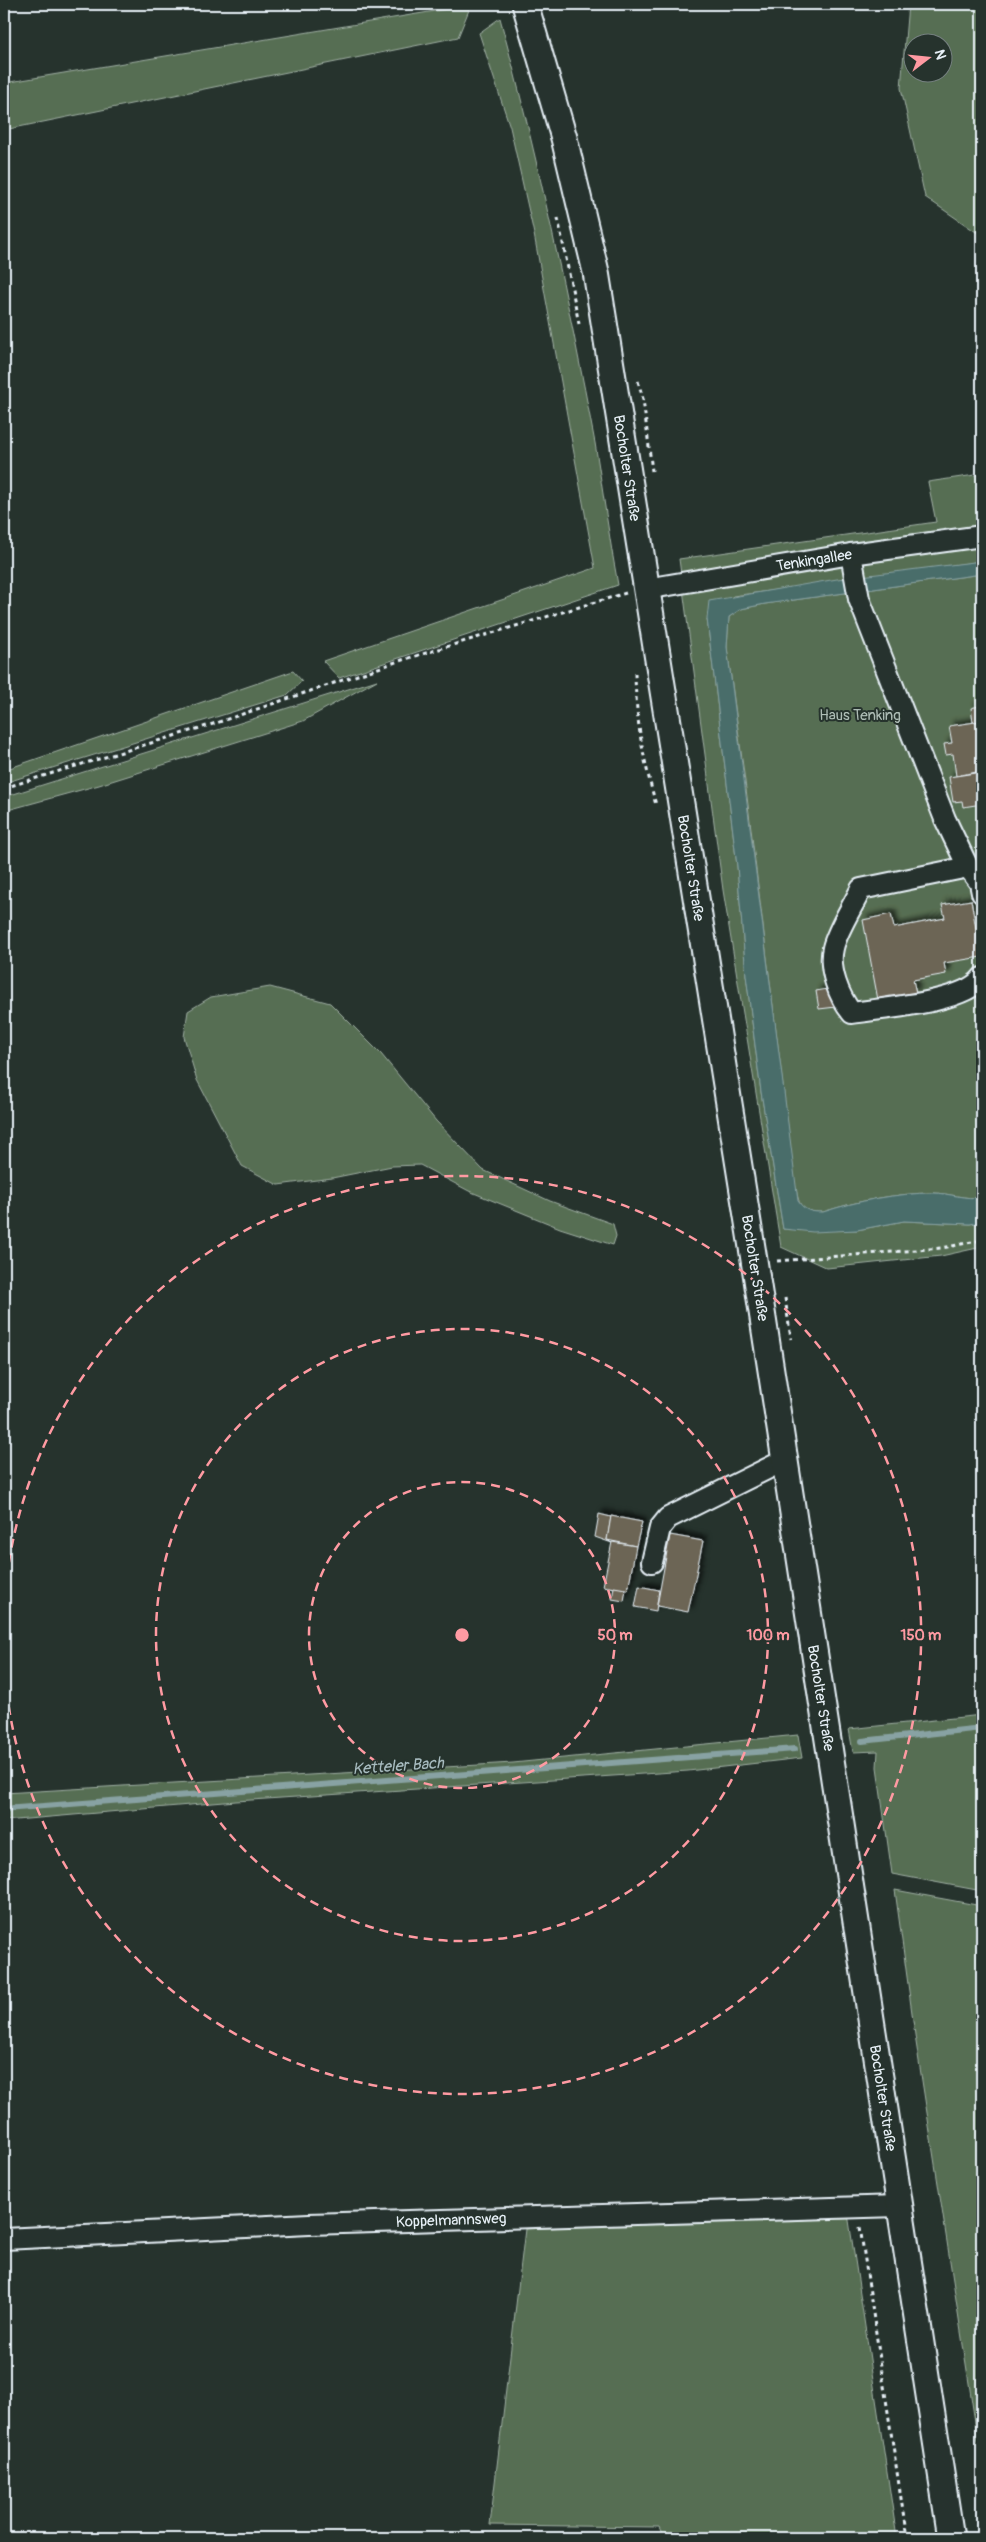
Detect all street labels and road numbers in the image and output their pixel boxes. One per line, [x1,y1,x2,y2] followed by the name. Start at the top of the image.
[609,413,644,523] street label: Bocholter Straße
[775,545,854,576] street label: Tenkingallee
[673,813,708,923] street label: Bocholter Straße
[737,1213,772,1323] street label: Bocholter Straße
[803,1643,838,1753] street label: Bocholter Straße
[865,2043,900,2153] street label: Bocholter Straße
[395,2209,507,2232] street label: Koppelmannsweg

